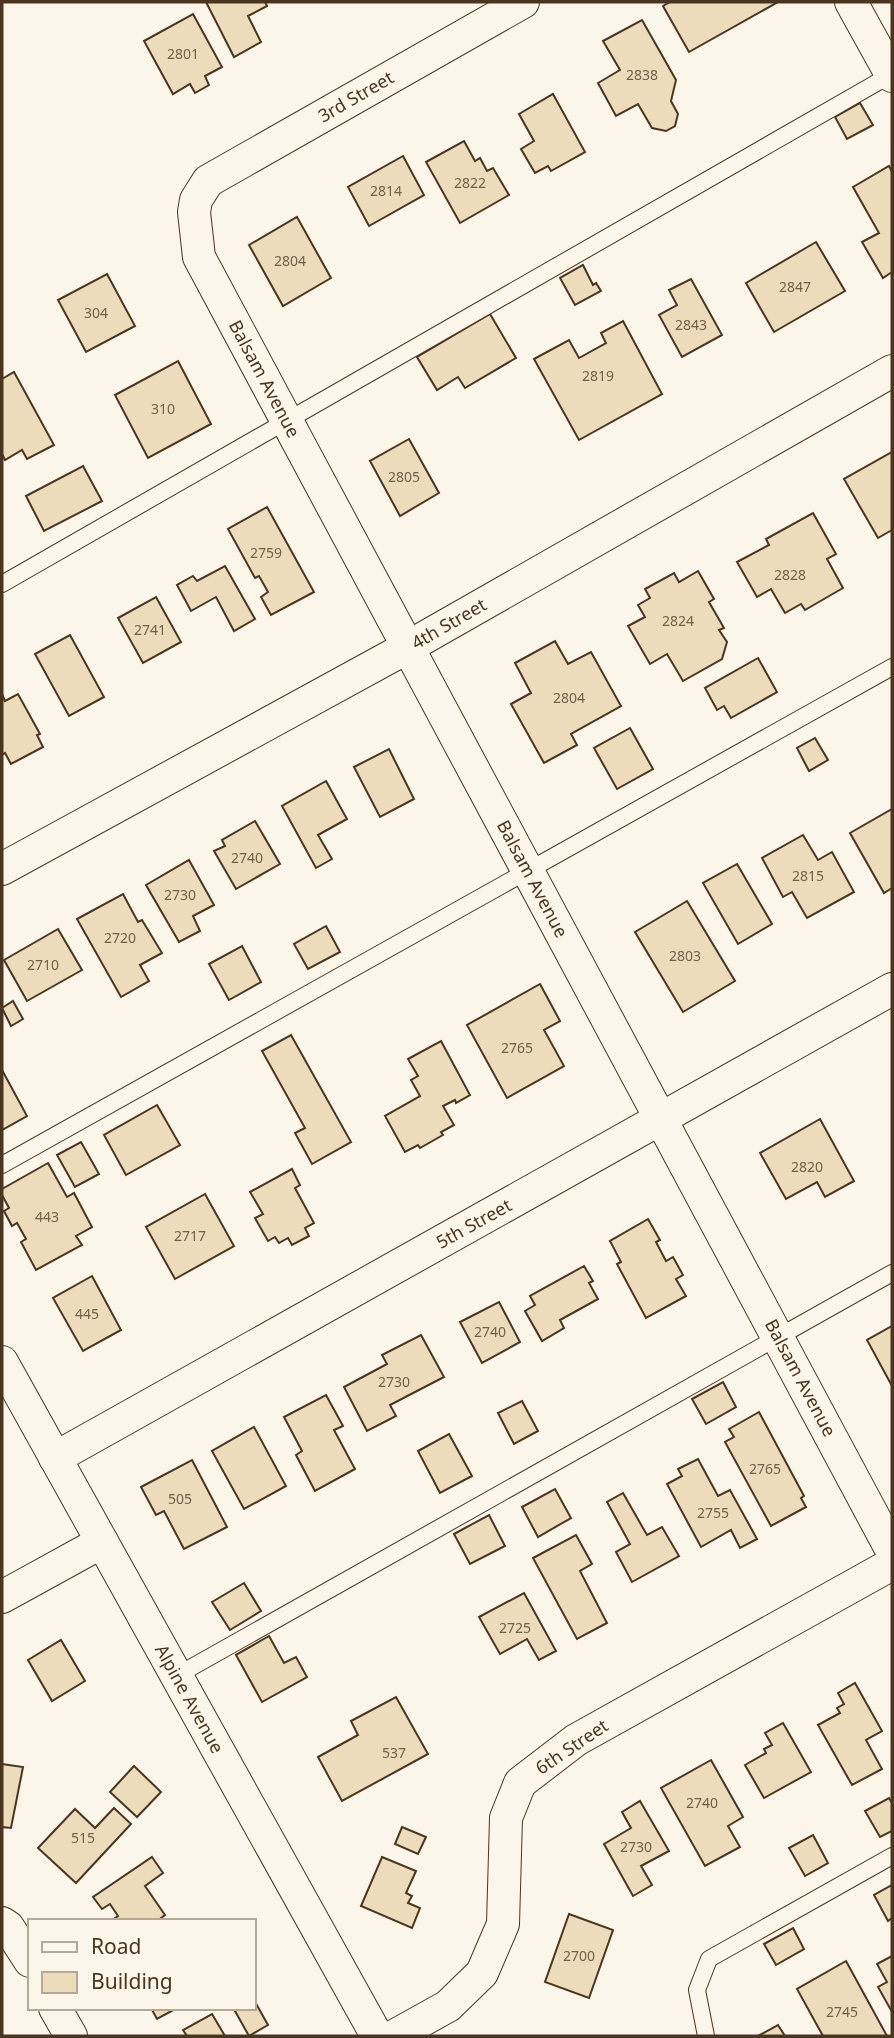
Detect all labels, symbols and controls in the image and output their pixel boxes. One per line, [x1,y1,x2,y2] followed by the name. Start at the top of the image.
[167,44,199,63] house number: 2801
[313,65,398,127] street label: 3rd Street
[626,65,658,84] house number: 2838
[454,173,486,192] house number: 2822
[370,181,402,200] house number: 2814
[274,251,306,270] house number: 2804
[779,277,811,296] house number: 2847
[84,303,108,322] house number: 304
[675,315,707,334] house number: 2843
[224,316,306,442] street label: Balsam Avenue
[582,366,614,385] house number: 2819
[151,399,175,418] house number: 310
[388,467,420,486] house number: 2805
[250,543,282,562] house number: 2759
[774,565,806,584] house number: 2828
[407,592,491,654] street label: 4th Street
[662,611,694,630] house number: 2824
[134,620,166,639] house number: 2741
[553,688,585,707] house number: 2804
[492,816,574,942] street label: Balsam Avenue
[231,848,263,867] house number: 2740
[792,866,824,885] house number: 2815
[164,885,196,904] house number: 2730
[104,928,136,947] house number: 2720
[669,946,701,965] house number: 2803
[27,955,59,974] house number: 2710
[501,1038,533,1057] house number: 2765
[791,1157,823,1176] house number: 2820
[431,1192,516,1254] street label: 5th Street
[35,1207,59,1226] house number: 443
[174,1226,206,1245] house number: 2717
[75,1304,99,1323] house number: 445
[760,1315,842,1441] street label: Balsam Avenue
[474,1322,506,1341] house number: 2740
[378,1372,410,1391] house number: 2730
[749,1459,781,1478] house number: 2765
[168,1489,192,1508] house number: 505
[697,1503,729,1522] house number: 2755
[499,1618,531,1637] house number: 2725
[150,1640,230,1757] street label: Alpine Avenue
[530,1713,613,1779] street label: 6th Street
[382,1743,406,1762] house number: 537
[686,1793,718,1812] house number: 2740
[71,1828,95,1847] house number: 515
[620,1837,652,1856] house number: 2730
[28,1919,256,2010] legend
[91,1932,141,1960] text: Road
[563,1946,595,1965] house number: 2700
[91,1967,173,1995] text: Building
[826,2002,858,2021] house number: 2745

